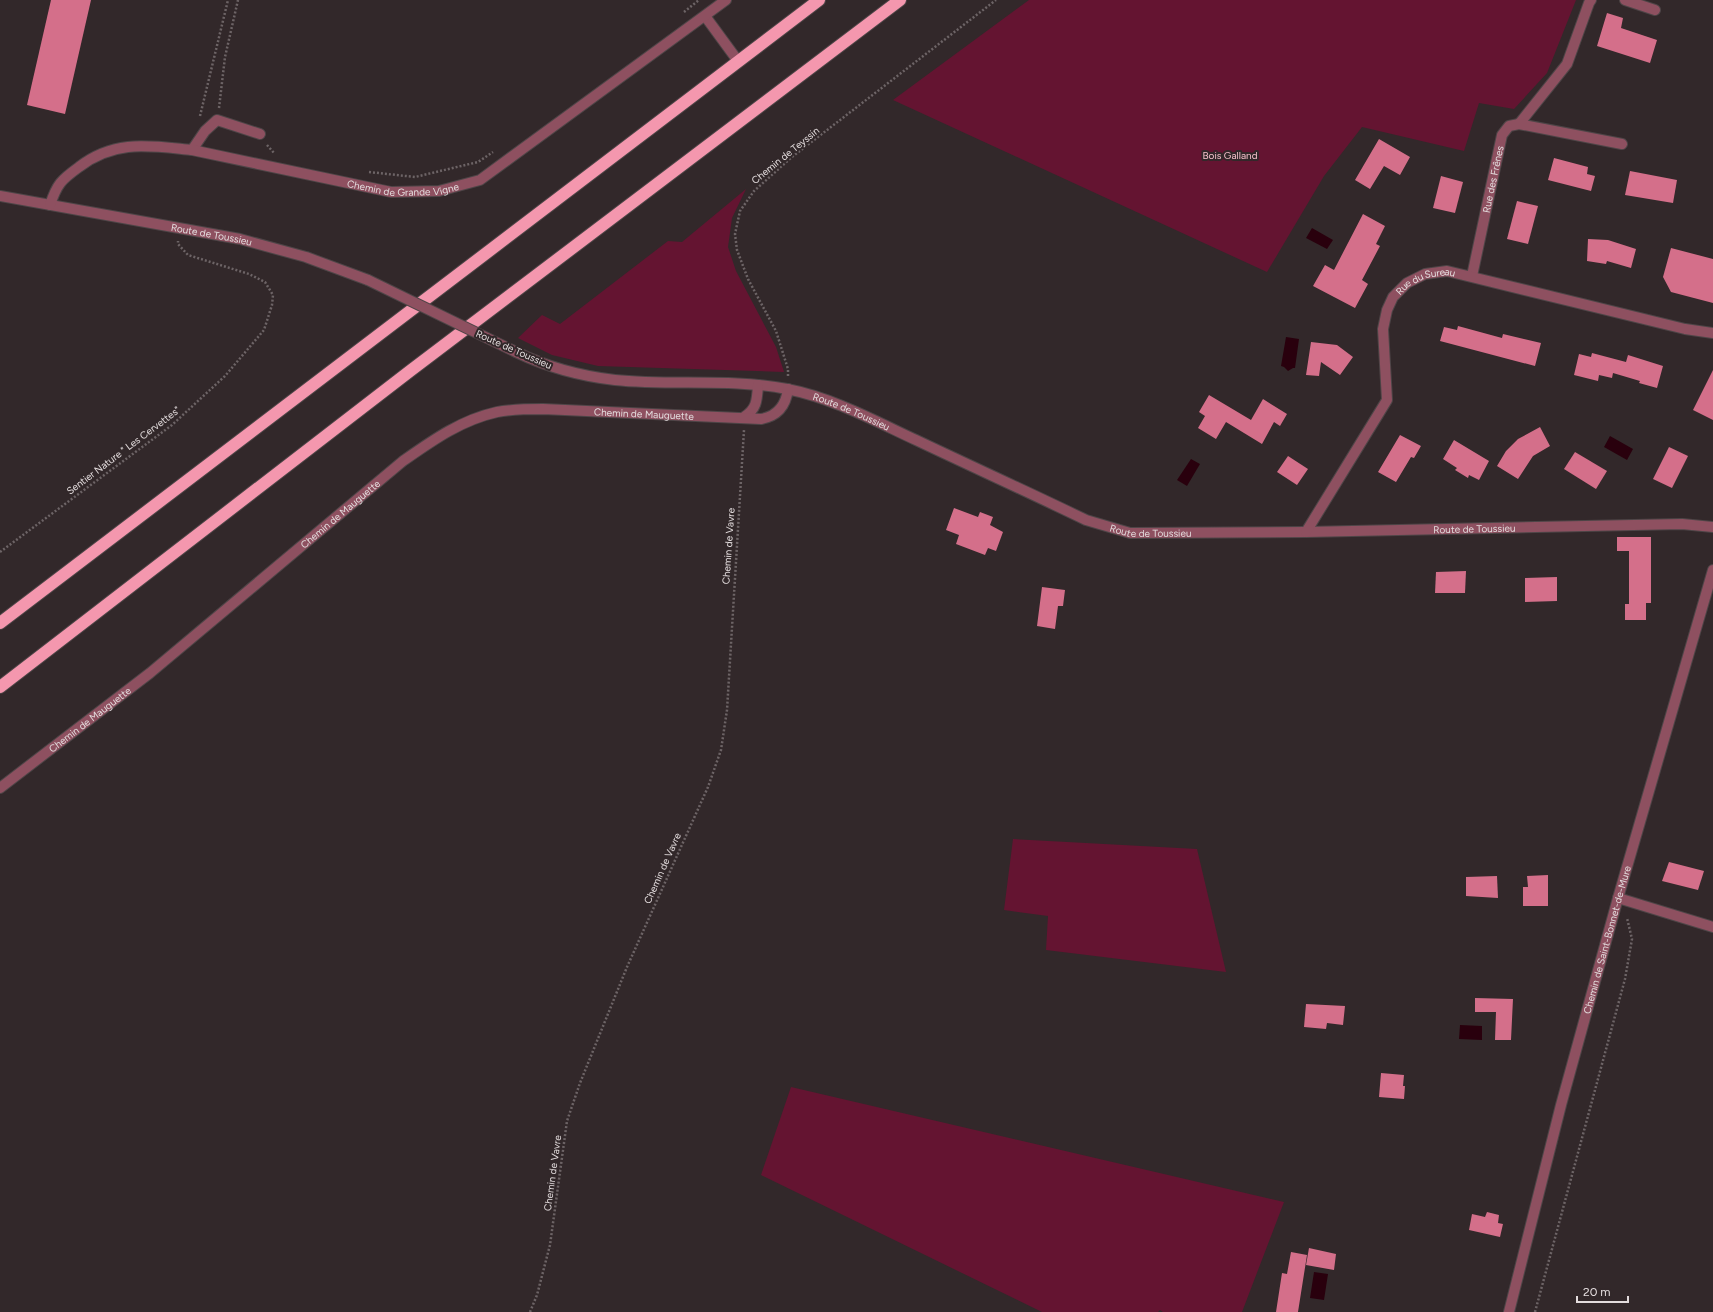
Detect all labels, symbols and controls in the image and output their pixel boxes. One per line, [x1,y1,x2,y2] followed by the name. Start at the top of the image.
[749,124,822,187] street label: Chemin de Teyssin
[1480,144,1507,214] street label: Rue des Frênes
[1203,149,1258,162] park label: Bois Galland
[346,177,461,199] street label: Chemin de Grande Vigne
[170,221,253,249] street label: Route de Toussieu
[1393,265,1457,298] street label: Rue du Sureau
[474,327,554,372] street label: Route de Toussieu
[811,390,892,434] street label: Route de Toussieu
[64,403,183,497] street label: Sentier Nature " Les Cervettes"
[594,405,695,423] street label: Chemin de Mauguette
[298,477,383,551] street label: Chemin de Mauguette
[719,507,738,585] street label: Chemin de Vavre
[1108,521,1192,540] street label: Route de Toussieu
[1433,522,1516,536] street label: Route de Toussieu
[46,684,134,755] street label: Chemin de Mauguette
[641,830,684,906] street label: Chemin de Vavre
[1580,864,1634,1015] street label: Chemin de Saint-Bonnet-de-Mure
[541,1134,564,1212] street label: Chemin de Vavre
[1577,1278,1628,1304] scale bar
[1583,1285,1611,1299] text: 20 m

